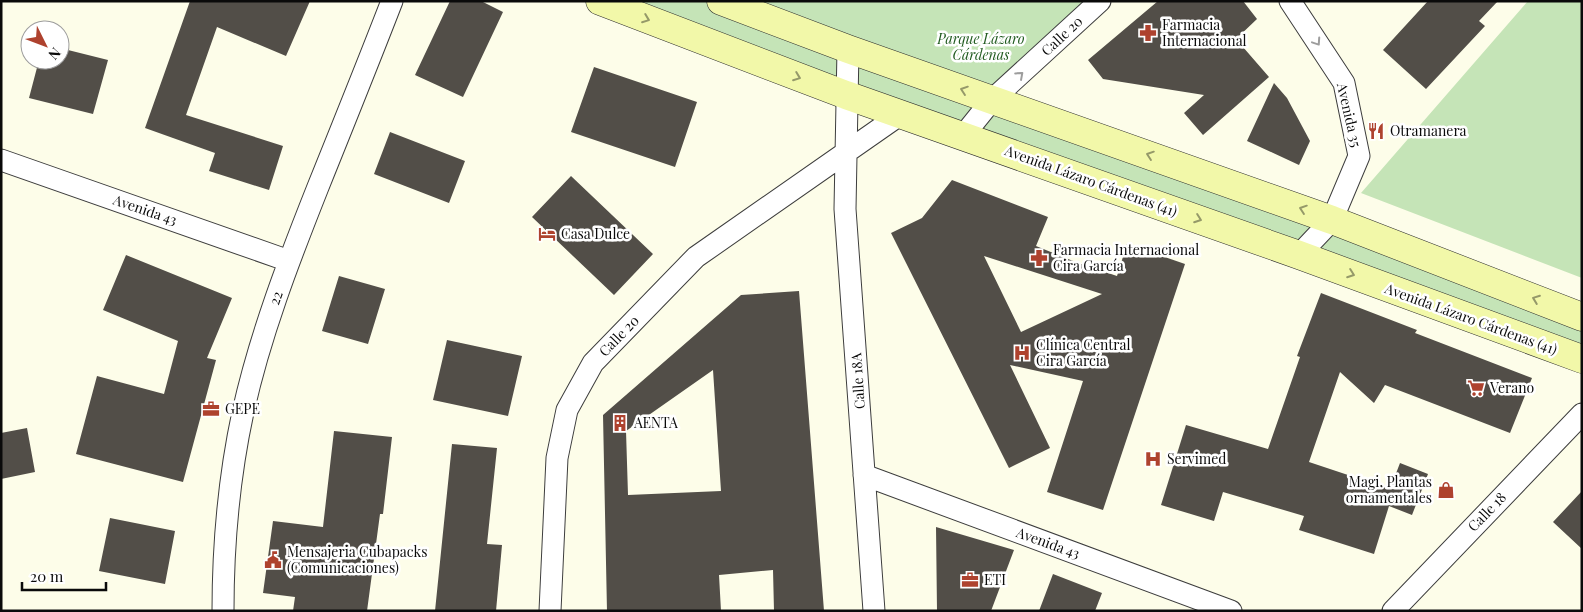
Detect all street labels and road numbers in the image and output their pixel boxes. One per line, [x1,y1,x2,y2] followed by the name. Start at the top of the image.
[1037,12,1086,60] street label: Calle 20
[1333,80,1366,149] street label: Avenida 35
[1001,140,1180,221] street label: Avenida Lázaro Cárdenas (41)
[110,189,180,229] street label: Avenida 43
[1381,278,1560,359] street label: Avenida Lázaro Cárdenas (41)
[264,288,287,307] street label: 22
[594,311,643,360] street label: Calle 20
[846,352,869,410] street label: Calle 18A
[1463,488,1510,535] street label: Calle 18
[1013,522,1083,563] street label: Avenida 43

